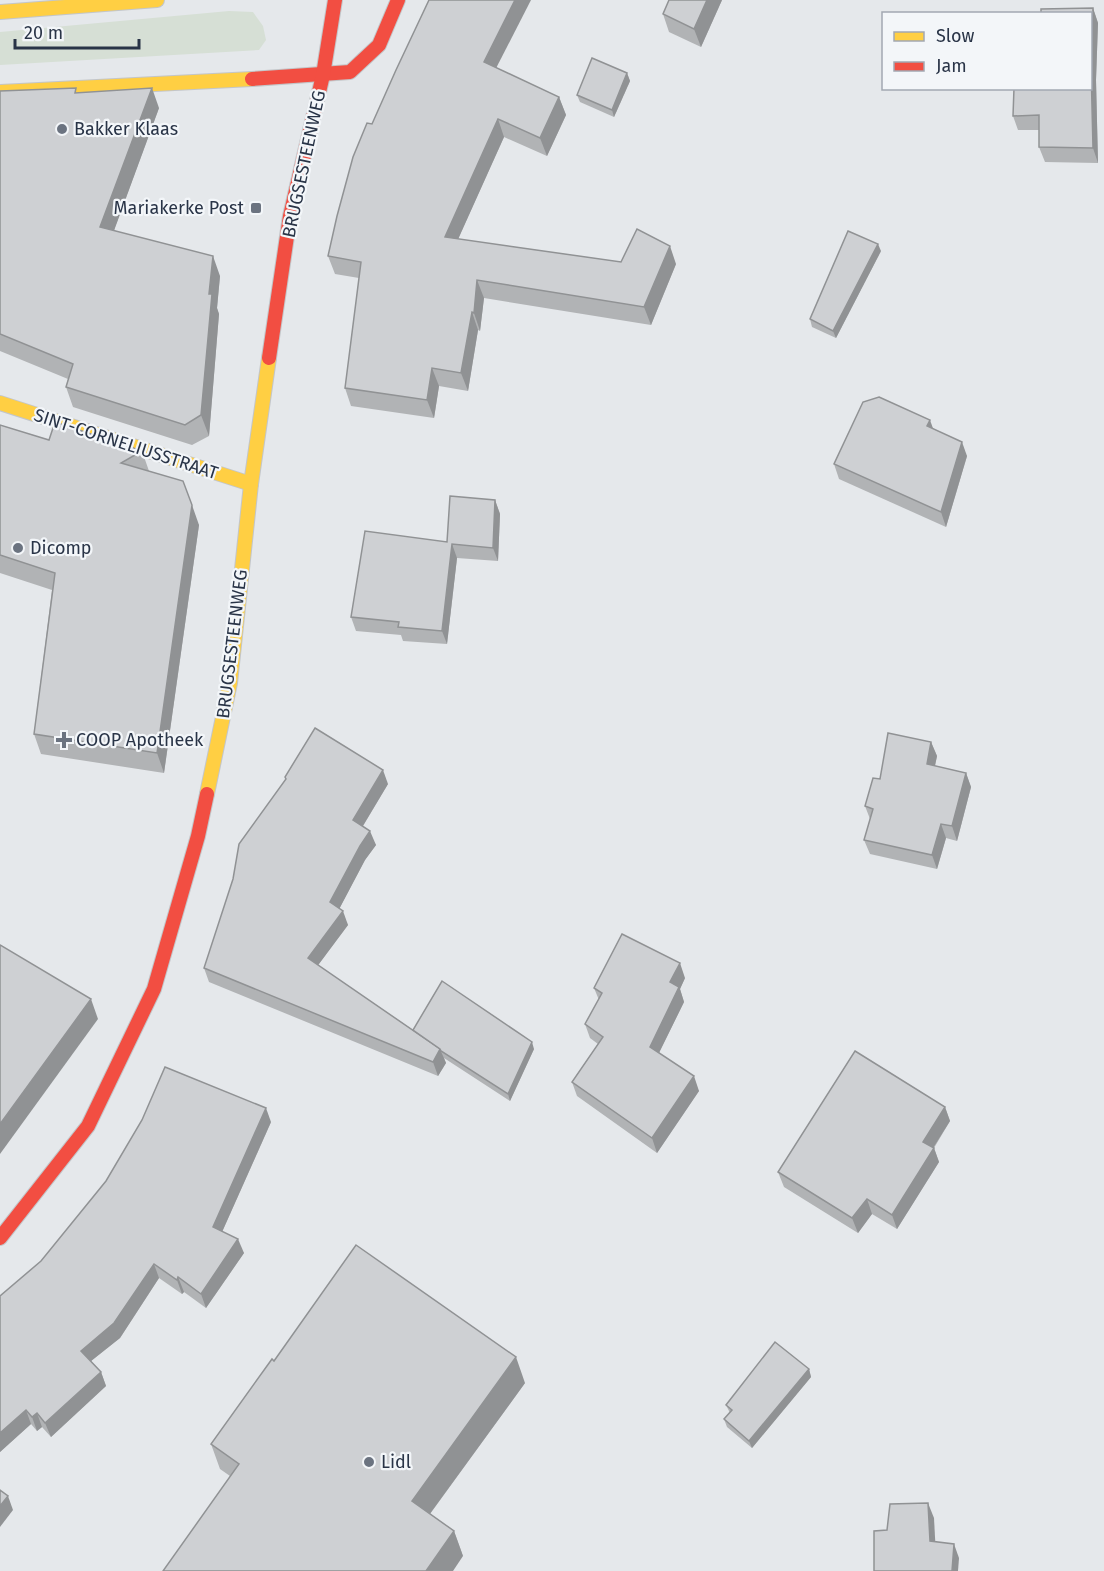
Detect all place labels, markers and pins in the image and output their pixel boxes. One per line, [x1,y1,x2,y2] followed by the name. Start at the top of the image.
[74,118,178,140] place label: Bakker Klaas
[55,122,69,136] marker: Bakker Klaas
[114,197,244,219] place label: Mariakerke Post
[249,201,263,215] marker: Mariakerke Post
[30,537,92,559] place label: Dicomp
[11,541,25,555] marker: Dicomp
[76,729,204,751] place label: COOP Apotheek
[57,733,71,747] marker: COOP Apotheek
[381,1451,411,1473] place label: Lidl
[362,1455,376,1469] marker: Lidl

